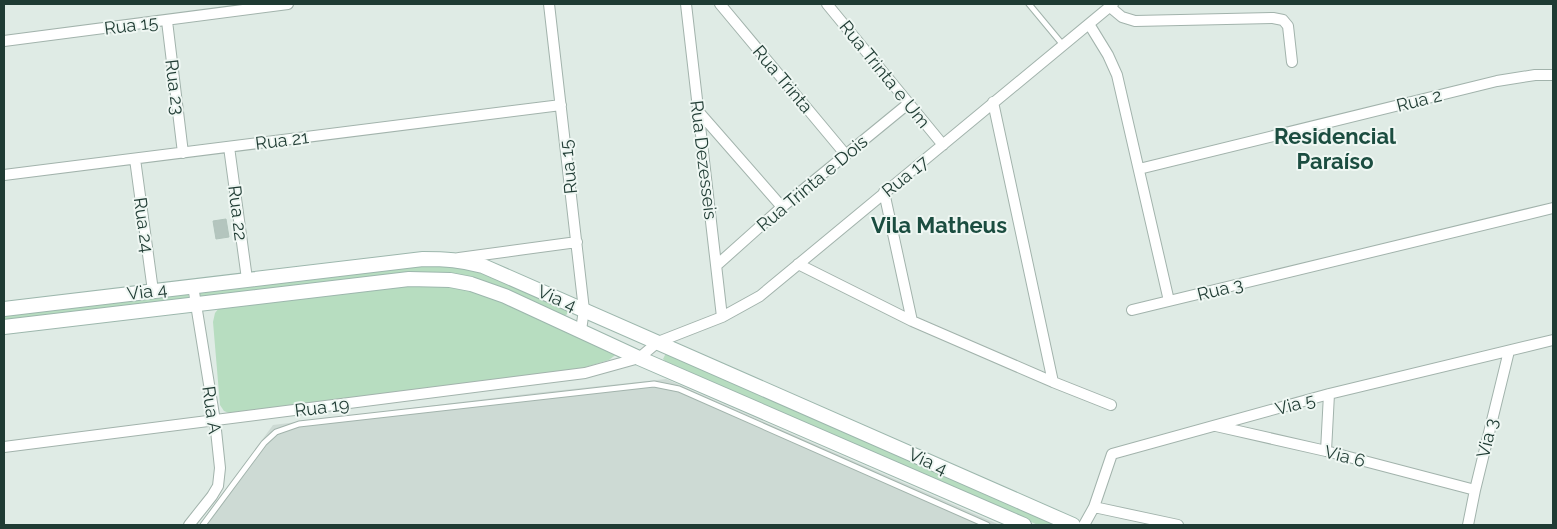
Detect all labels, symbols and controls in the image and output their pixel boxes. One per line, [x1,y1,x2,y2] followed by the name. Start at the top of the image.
[103,11,159,39] street label: Rua 15
[835,16,935,132] street label: Rua Trinta e Um
[749,41,817,117] street label: Rua Trinta
[161,58,189,116] street label: Rua 23
[1394,84,1444,116] street label: Rua 2
[686,99,722,221] street label: Rua Dezesseis
[1274,123,1397,174] district label: Residencial Paraíso
[254,126,310,154] street label: Rua 21
[752,130,872,235] street label: Rua Trinta e Dois
[555,139,581,195] street label: Rua 15
[877,151,933,201] street label: Rua 17
[224,184,252,242] street label: Rua 22
[130,196,158,254] street label: Rua 24
[871,212,1007,238] district label: Vila Matheus
[1195,273,1245,305] street label: Rua 3
[126,278,168,304] street label: Via 4
[534,280,580,316] street label: Via 4
[198,385,226,435] street label: Rua A
[1273,389,1317,419] street label: Via 5
[293,393,351,421] street label: Rua 19
[1472,416,1502,460] street label: Via 3
[1322,441,1368,471] street label: Via 6
[905,443,951,479] street label: Via 4

